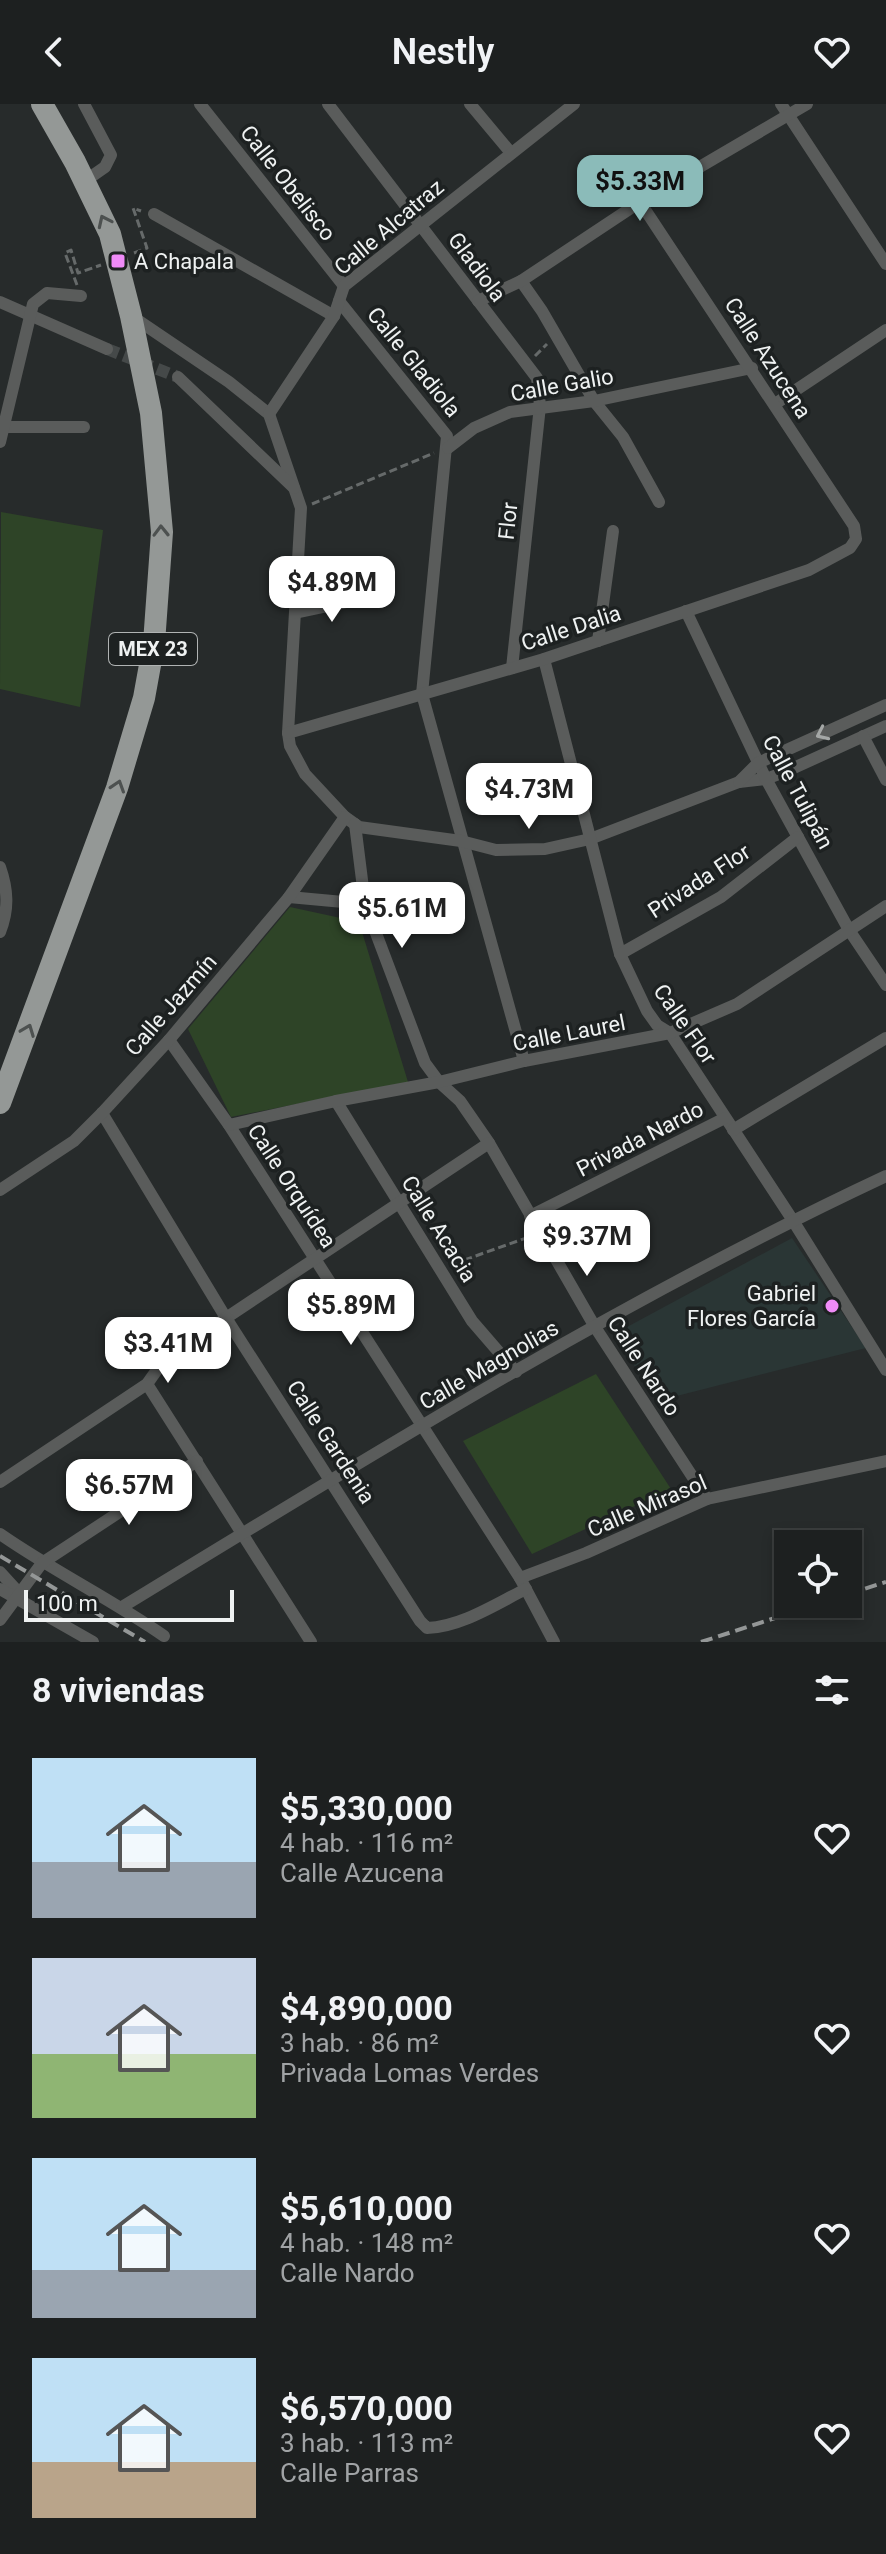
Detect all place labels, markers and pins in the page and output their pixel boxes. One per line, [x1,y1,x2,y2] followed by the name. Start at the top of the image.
[575,155,705,223] pin: $5.33M
[134,249,234,274] place label: A Chapala
[109,252,127,270] marker: A Chapala
[267,556,397,624] pin: $4.89M
[464,763,594,831] pin: $4.73M
[337,882,467,950] pin: $5.61M
[522,1210,652,1278] pin: $9.37M
[286,1279,416,1347] pin: $5.89M
[687,1281,816,1331] place label: Gabriel Flores García
[823,1297,841,1315] marker: Gabriel Flores García
[103,1317,233,1385] pin: $3.41M
[64,1459,194,1527] pin: $6.57M

